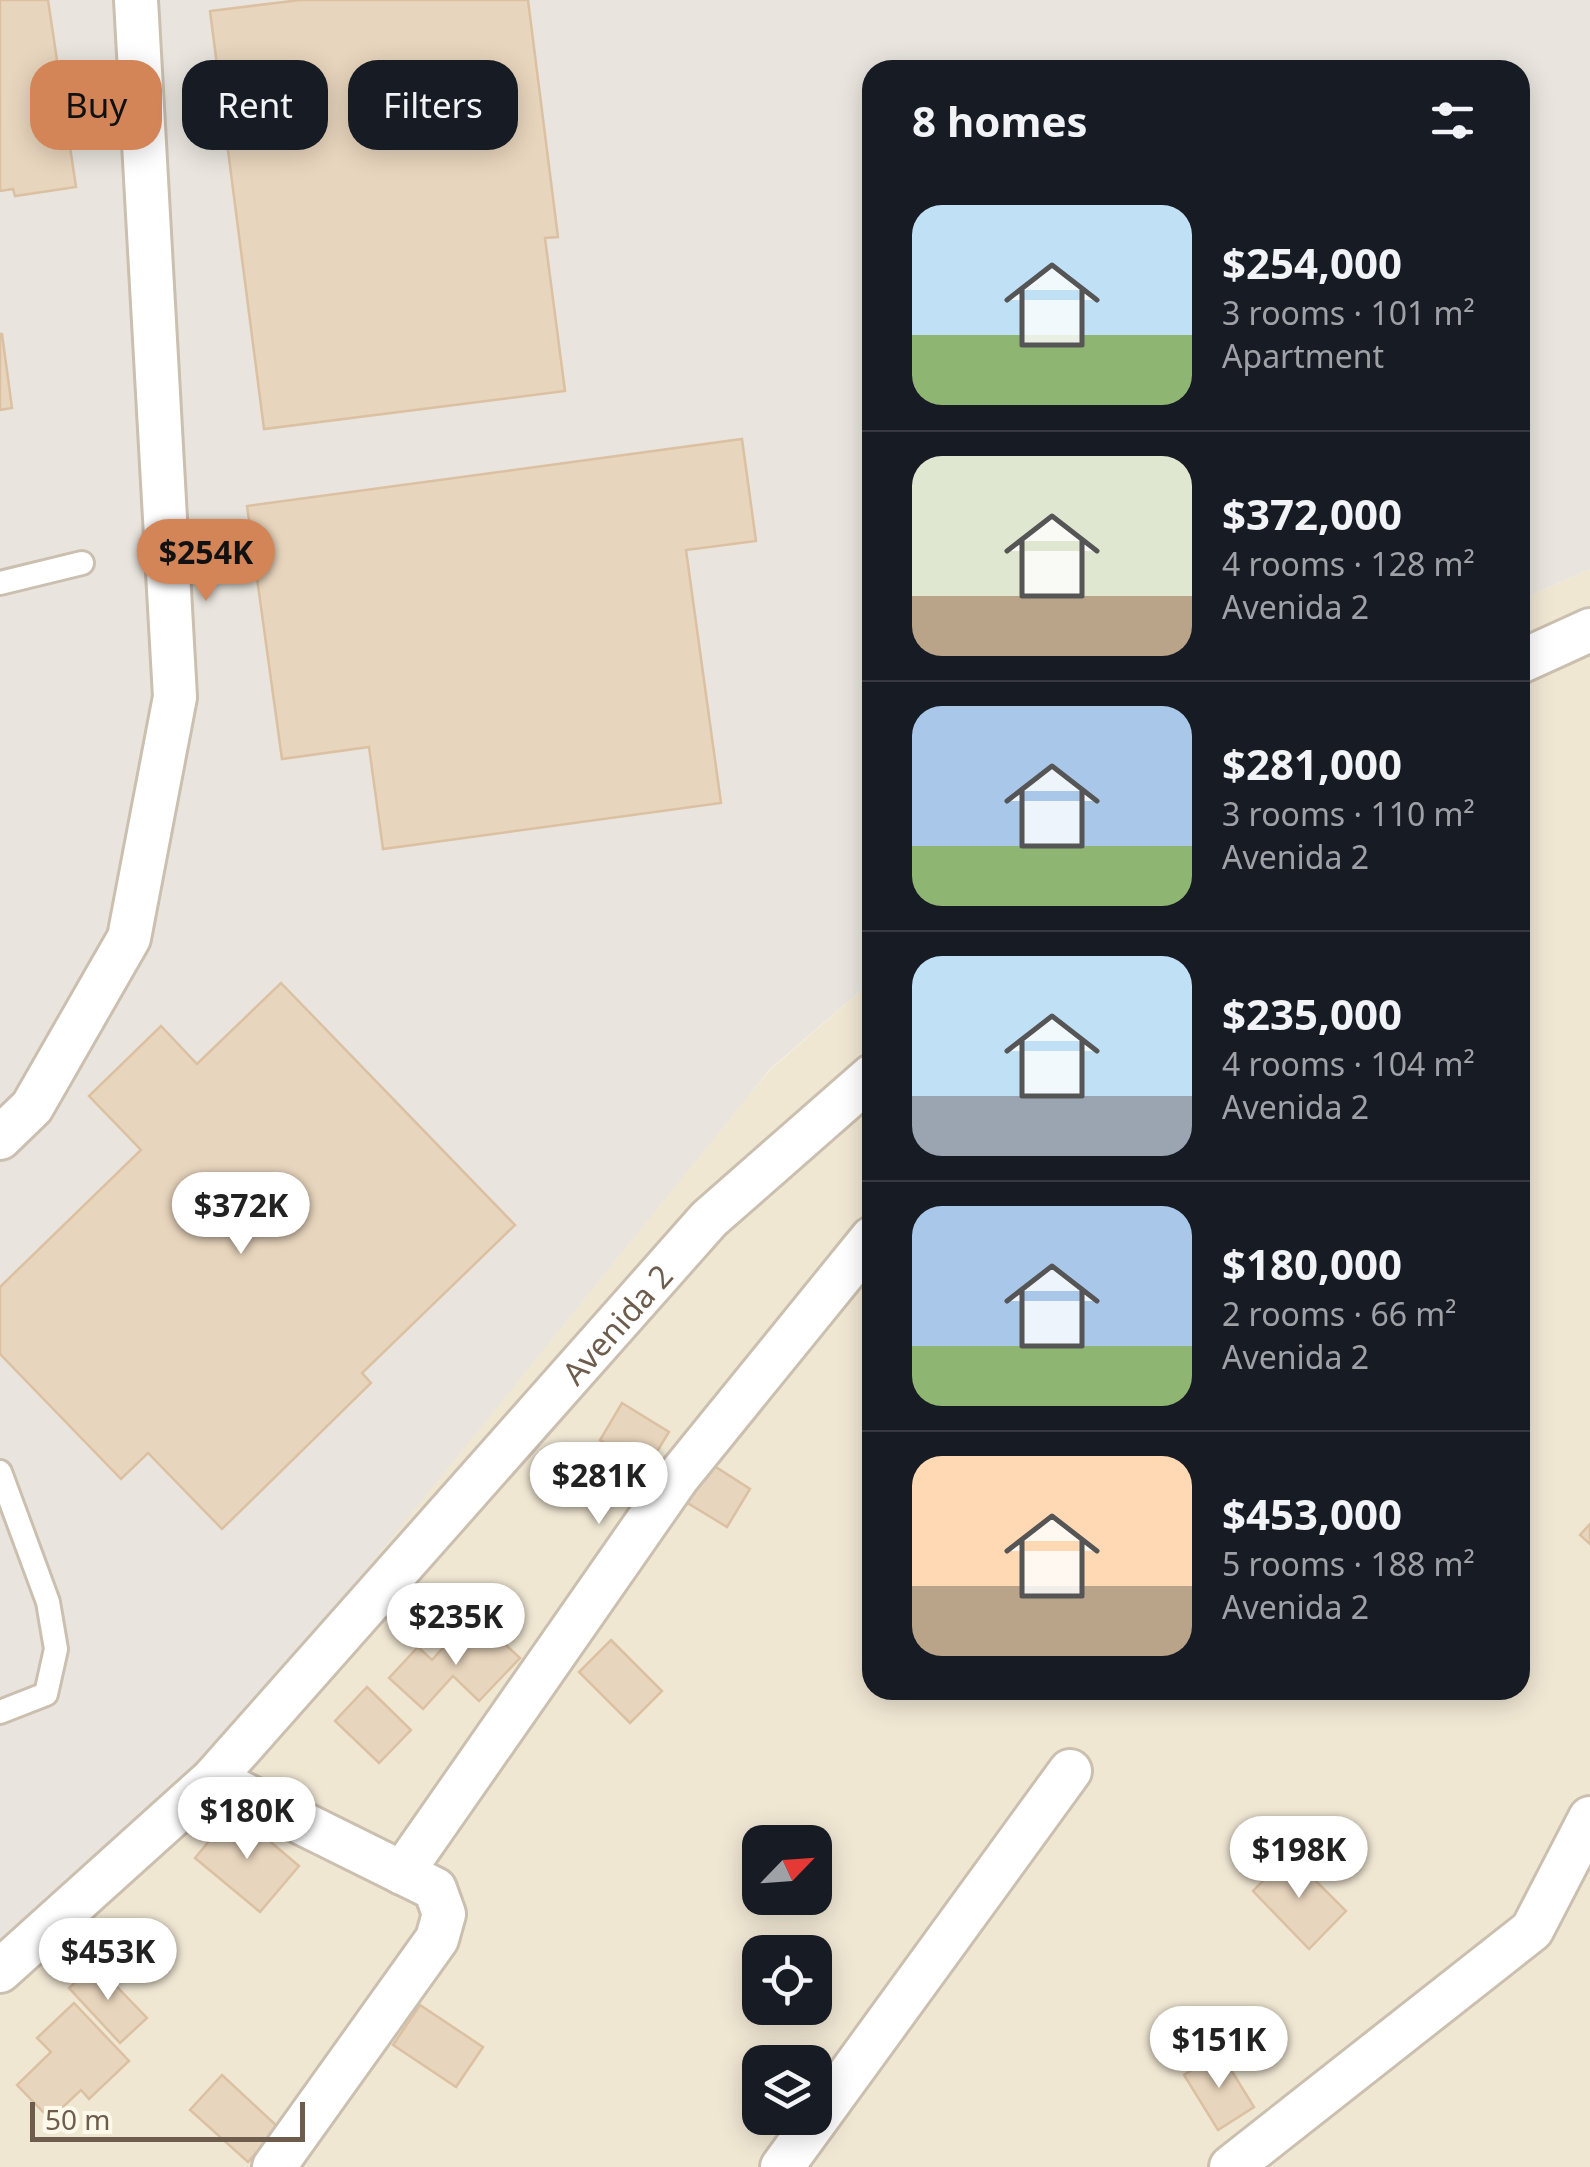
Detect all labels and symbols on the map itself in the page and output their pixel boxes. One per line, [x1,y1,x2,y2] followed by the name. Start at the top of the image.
[136,519,276,604] pin: $254K
[171,1172,311,1257] pin: $372K
[551,1254,681,1393] street label: Avenida 2
[529,1442,669,1527] pin: $281K
[386,1583,526,1668] pin: $235K
[177,1777,317,1862] pin: $180K
[1229,1816,1369,1901] pin: $198K
[742,1825,832,1915] north arrow
[38,1918,178,2003] pin: $453K
[1149,2006,1289,2091] pin: $151K
[30,2097,305,2142] scale bar

